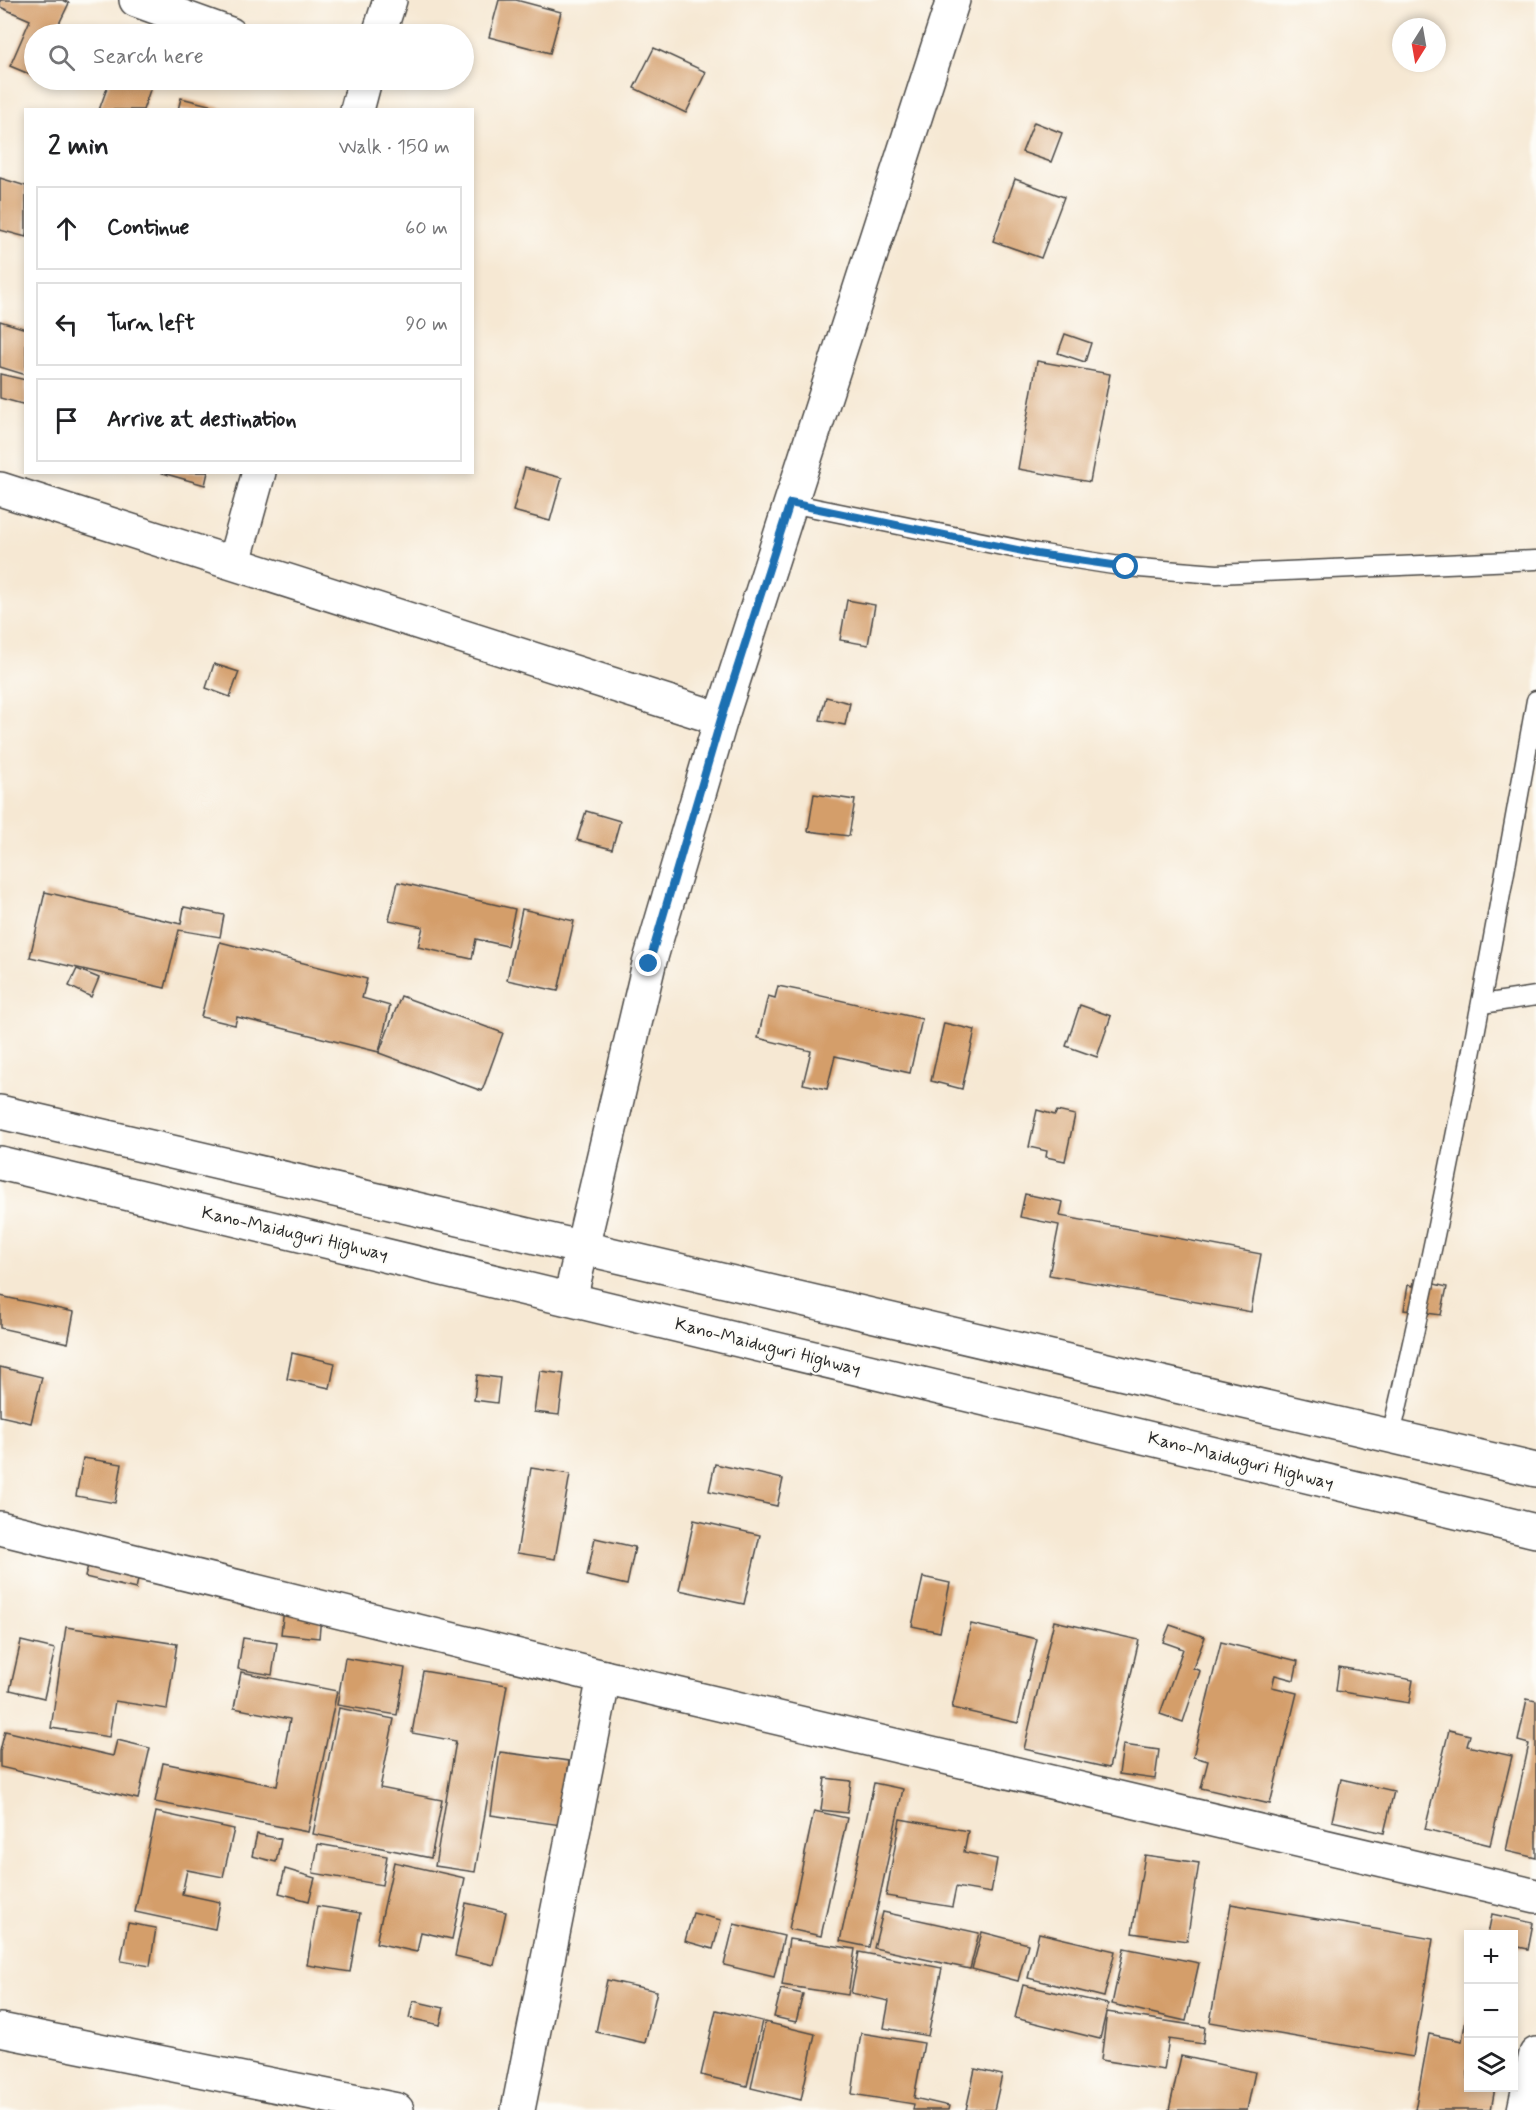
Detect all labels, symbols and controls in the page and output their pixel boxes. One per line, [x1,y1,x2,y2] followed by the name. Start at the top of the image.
[1392,18,1446,72] north arrow
[24,24,474,90] search box
[45,41,78,74] icon: search
[93,43,204,71] text: Search here
[48,130,109,164] text: 2 min
[338,134,450,161] text: Walk · 150 m
[50,212,83,245] icon: ahead
[107,214,189,242] text: Continue
[405,215,448,242] text: 60 m
[50,308,83,341] icon: left
[107,310,195,338] text: Turn left
[405,311,448,338] text: 90 m
[50,404,83,437] icon: arrive
[107,406,297,434] text: Arrive at destination
[1112,553,1138,579] route start
[635,950,661,976] route end
[199,1201,390,1268] street label: Kano-Maiduguri Highway
[672,1312,863,1383] street label: Kano-Maiduguri Highway
[1145,1426,1336,1497] street label: Kano-Maiduguri Highway
[1464,1930,1518,2092] map controls
[1464,1930,1518,1984] button: +
[1464,1984,1518,2038] button: −
[1464,2038,1518,2092] button: layers

